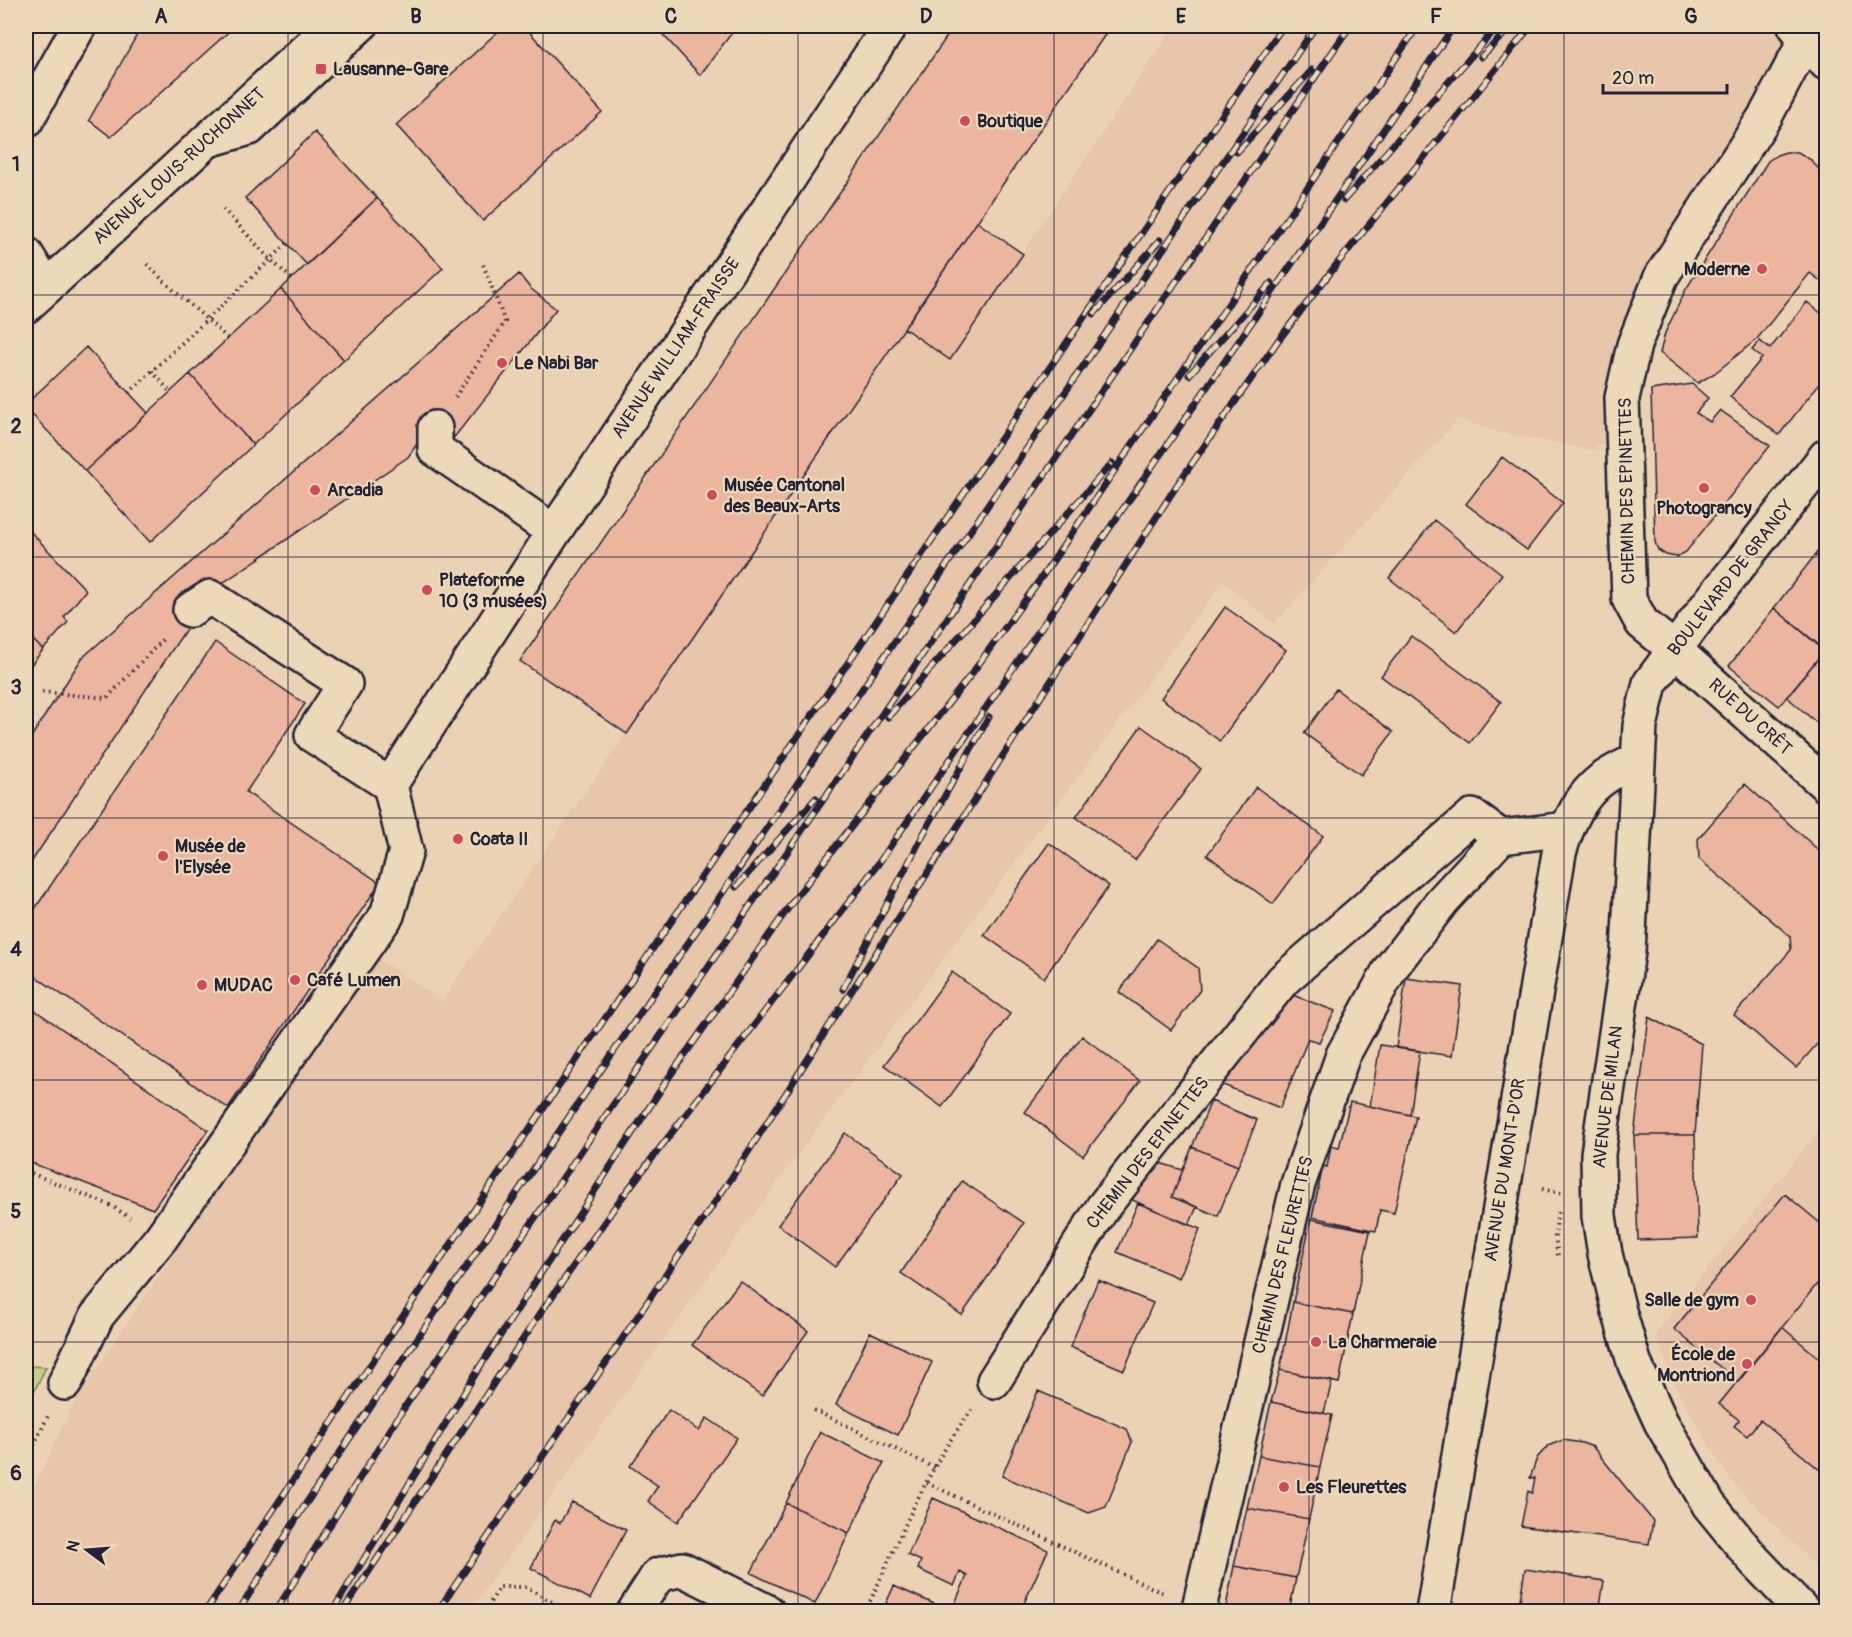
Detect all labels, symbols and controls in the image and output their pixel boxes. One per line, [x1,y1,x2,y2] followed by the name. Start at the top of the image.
[155,4,168,29] text: A
[410,4,422,29] text: B
[665,4,677,29] text: C
[920,4,933,29] text: D
[1176,4,1187,29] text: E
[1430,4,1442,29] text: F
[1684,4,1698,29] text: G
[1603,57,1728,95] scale bar
[333,58,449,81] place label: Lausanne-Gare
[314,62,328,76] marker: Lausanne-Gare
[1612,67,1654,90] text: 20 m
[88,83,270,249] street label: AVENUE LOUIS-RUCHONNET
[977,110,1044,133] place label: Boutique
[958,114,972,128] marker: Boutique
[12,152,20,177] text: 1
[607,253,745,443] street label: AVENUE WILLIAM-FRAISSE
[1684,258,1751,281] place label: Moderne
[1755,262,1769,276] marker: Moderne
[514,352,599,375] place label: Le Nabi Bar
[495,356,509,370] marker: Le Nabi Bar
[1614,397,1640,585] street label: CHEMIN DES EPINETTES
[10,414,22,439] text: 2
[724,474,845,518] place label: Musée Cantonal des Beaux-Arts
[327,479,384,502] place label: Arcadia
[1697,481,1711,495] marker: Photograncy
[308,483,322,497] marker: Arcadia
[705,488,719,502] marker: Musée Cantonal des Beaux-Arts
[1663,495,1800,661] street label: BOULEVARD DE GRANCY
[1656,497,1752,520] place label: Photograncy
[439,569,548,613] place label: Plateforme 10 (3 musées)
[420,583,434,597] marker: Plateforme 10 (3 musées)
[1704,674,1796,760] street label: RUE DU CRÊT
[10,675,22,700] text: 3
[470,828,528,851] place label: Coata II
[451,832,465,846] marker: Coata II
[175,835,246,879] place label: Musée de l'Elysée
[156,849,170,863] marker: Musée de l'Elysée
[10,937,22,962] text: 4
[307,969,401,992] place label: Café Lumen
[288,973,302,987] marker: Café Lumen
[214,974,273,997] place label: MUDAC
[195,978,209,992] marker: MUDAC
[1588,1024,1628,1170] street label: AVENUE DE MILAN
[1081,1072,1215,1234] street label: CHEMIN DES EPINETTES
[1479,1077,1531,1263] street label: AVENUE DU MONT-D'OR
[1247,1154,1319,1356] street label: CHEMIN DES FLEURETTES
[11,1199,22,1224] text: 5
[1644,1289,1739,1312] place label: Salle de gym
[1744,1293,1758,1307] marker: Salle de gym
[1328,1331,1438,1354] place label: La Charmeraie
[1309,1335,1323,1349] marker: La Charmeraie
[1657,1343,1736,1387] place label: École de Montriond
[1740,1357,1754,1371] marker: École de Montriond
[10,1461,22,1486] text: 6
[1296,1476,1407,1499] place label: Les Fleurettes
[1277,1480,1291,1494] marker: Les Fleurettes
[57,1520,117,1580] north arrow
[62,1538,85,1554] text: N

